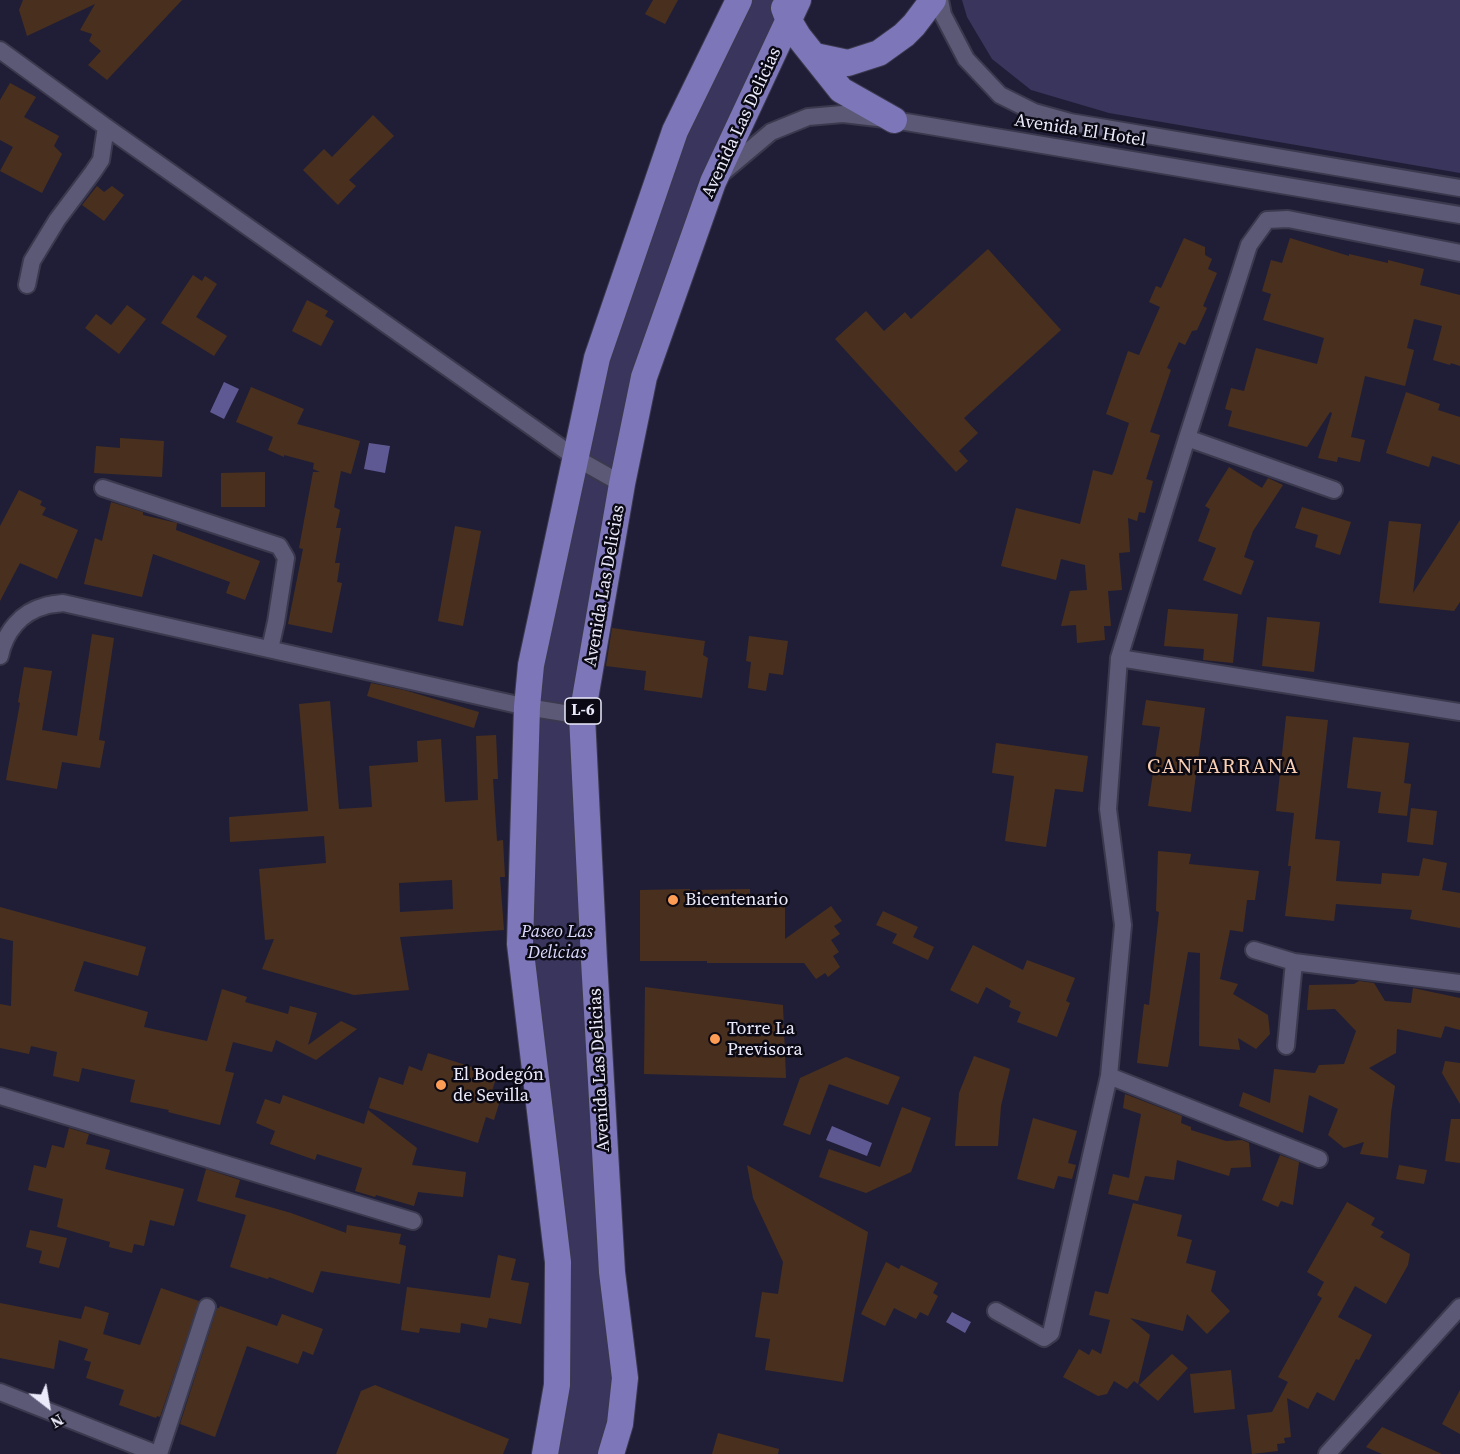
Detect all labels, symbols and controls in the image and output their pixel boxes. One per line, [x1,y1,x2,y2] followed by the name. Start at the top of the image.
[698,44,786,202] street label: Avenida Las Delicias
[1013,110,1147,152] street label: Avenida El Hotel
[580,503,630,669] street label: Avenida Las Delicias
[565,698,601,724] road number: L-6
[1147,755,1299,781] district label: CANTARRANA
[685,889,788,911] place label: Bicentenario
[666,893,680,907] marker: Bicentenario
[521,921,593,964] park label: Paseo Las Delicias
[585,988,615,1152] street label: Avenida Las Delicias
[727,1018,803,1060] place label: Torre La Previsora
[708,1032,722,1046] marker: Torre La Previsora
[453,1064,544,1106] place label: El Bodegón de Sevilla
[434,1078,448,1092] marker: El Bodegón de Sevilla
[18,1376,78,1436] north arrow
[47,1409,68,1434] text: N

